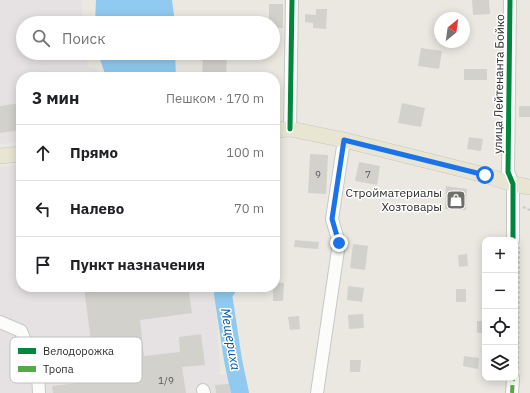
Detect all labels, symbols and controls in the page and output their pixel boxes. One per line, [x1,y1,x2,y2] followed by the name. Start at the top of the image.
[434,12,470,48] north arrow
[490,14,507,154] street label: улица Лейтенанта Бойко
[16,16,280,60] search box
[30,27,52,49] icon: search
[62,29,105,48] text: Поиск
[32,87,79,109] text: 3 мин
[166,90,264,107] text: Пешком · 170 m
[32,142,54,164] icon: ahead
[70,143,118,162] text: Прямо
[226,144,264,161] text: 100 m
[476,166,494,184] route start
[315,168,321,181] house number: 9
[365,168,371,181] house number: 7
[346,185,442,214] place label: Стройматериалы Хозтовары
[445,189,467,211] shop icon: Стройматериалы Хозтовары
[32,198,54,220] icon: left
[70,199,124,218] text: Налево
[234,200,264,217] text: 70 m
[330,234,348,252] route end
[482,237,518,381] map controls
[482,237,518,273] button: +
[32,254,54,276] icon: arrive
[70,255,205,274] text: Пункт назначения
[482,273,518,309] button: −
[217,307,244,371] water label: Мещериха
[482,309,518,345] button: locate
[10,337,142,383] legend
[43,344,114,358] text: Велодорожка
[482,345,518,381] button: layers
[43,362,74,376] text: Тропа
[158,374,174,387] house number: 1/9

